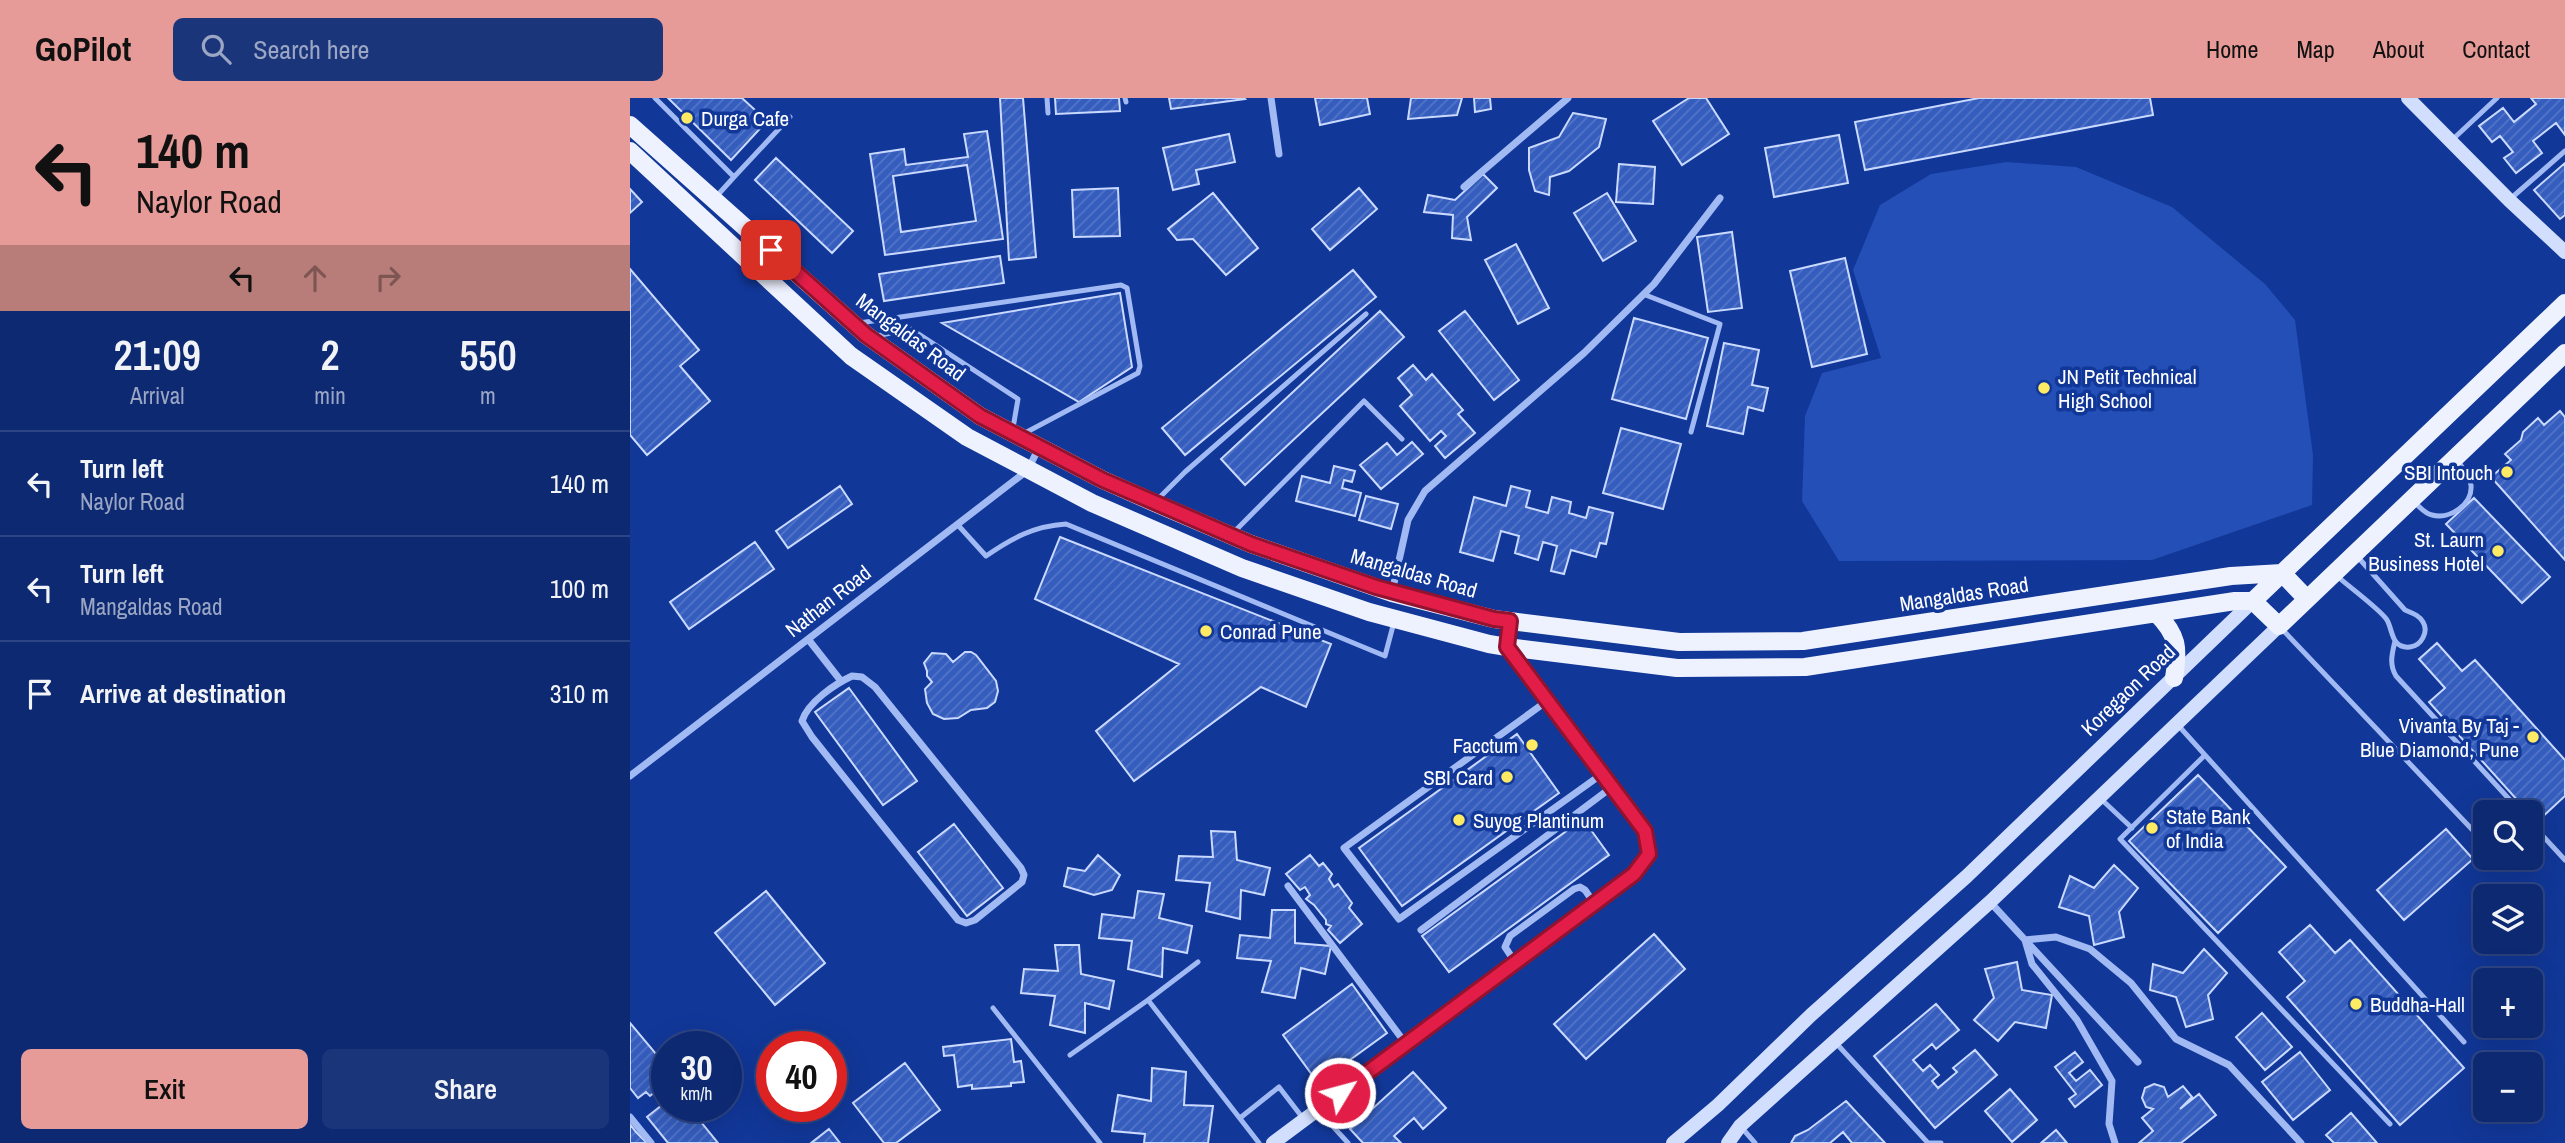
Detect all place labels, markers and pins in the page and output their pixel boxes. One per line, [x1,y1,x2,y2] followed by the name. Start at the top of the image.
[701,104,789,133] place label: Durga Cafe
[679,110,695,126] marker: Durga Cafe
[741,220,801,280] pin
[2058,362,2197,415] place label: JN Petit Technical High School
[2036,380,2052,396] marker: JN Petit Technical High School
[2404,458,2493,487] place label: SBI Intouch
[2499,464,2515,480] marker: SBI Intouch
[2368,525,2484,578] place label: St. Laurn Business Hotel
[2490,543,2506,559] marker: St. Laurn Business Hotel
[1220,617,1321,646] place label: Conrad Pune
[1198,623,1214,639] marker: Conrad Pune
[2360,711,2519,764] place label: Vivanta By Taj - Blue Diamond, Pune
[2525,729,2541,745] marker: Vivanta By Taj - Blue Diamond, Pune
[1453,731,1518,760] place label: Facctum
[1524,737,1540,753] marker: Facctum
[1423,763,1493,792] place label: SBI Card
[1499,769,1515,785] marker: SBI Card
[2166,802,2251,855] place label: State Bank of India
[1473,806,1604,835] place label: Suyog Plantinum
[1451,812,1467,828] marker: Suyog Plantinum
[2144,820,2160,836] marker: State Bank of India
[2370,990,2465,1019] place label: Buddha-Hall
[2348,996,2364,1012] marker: Buddha-Hall

